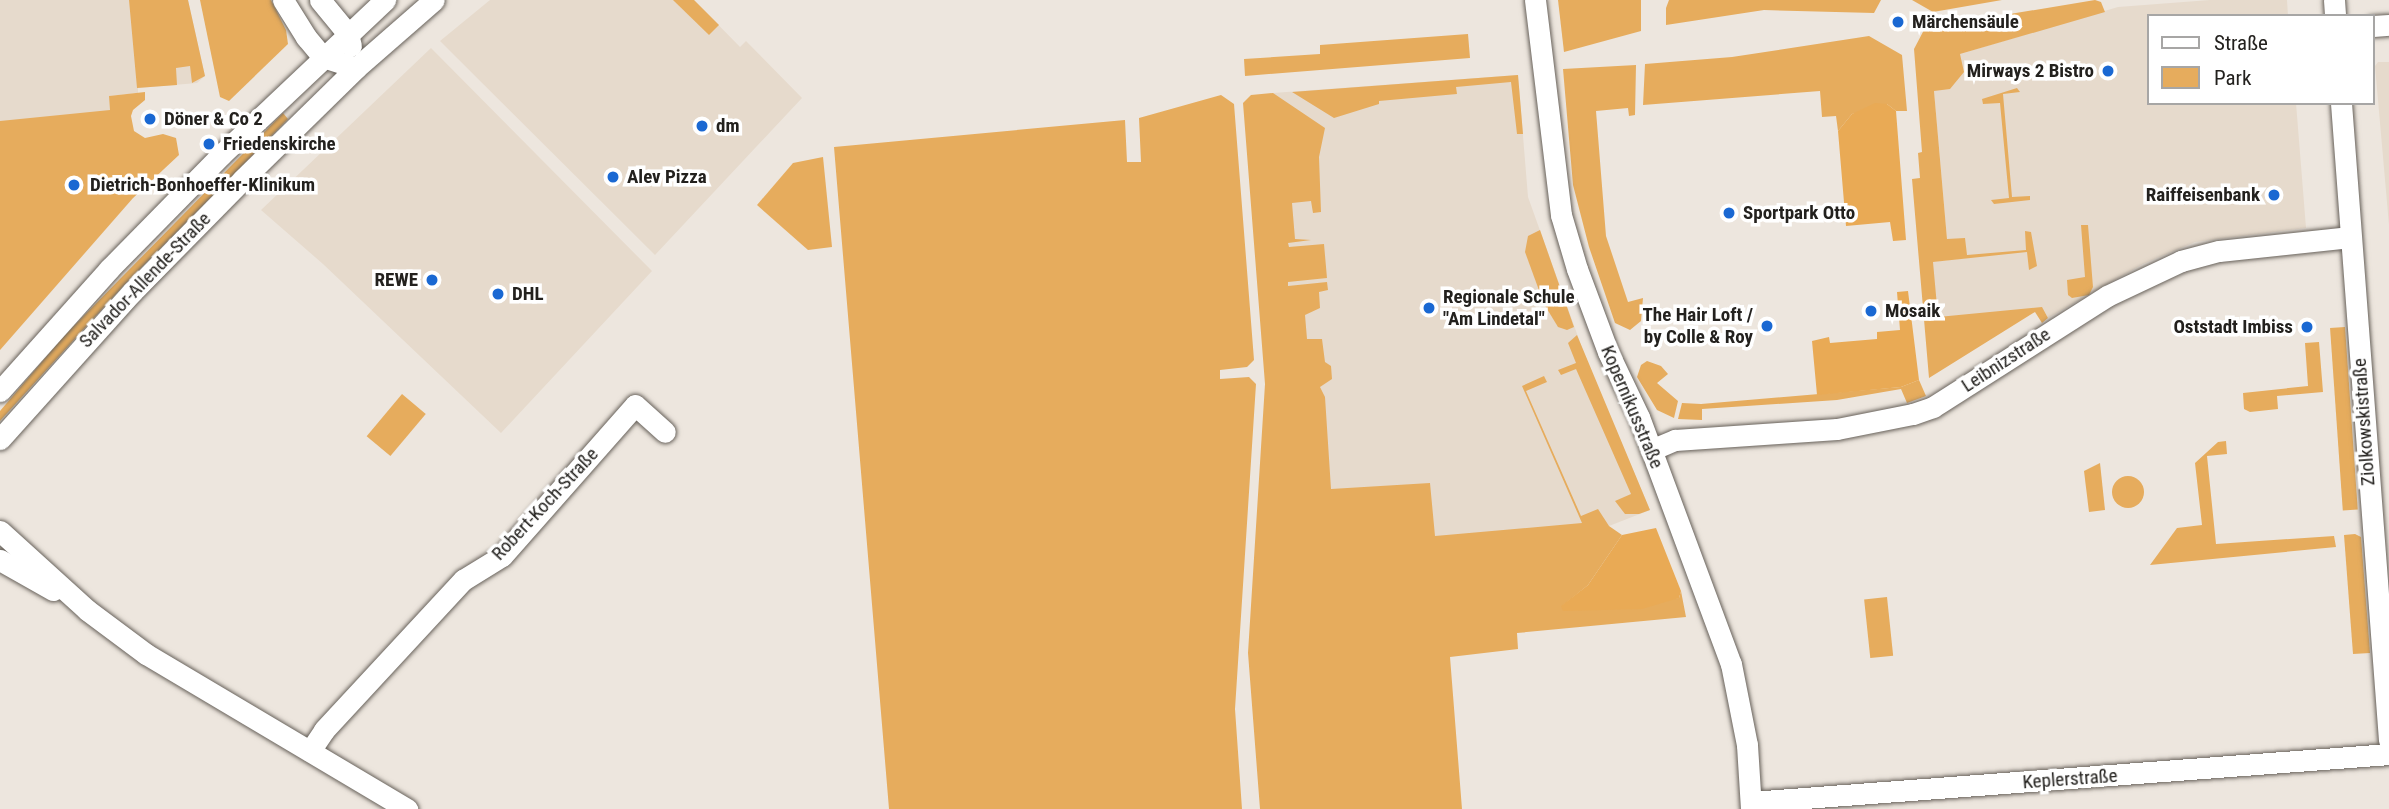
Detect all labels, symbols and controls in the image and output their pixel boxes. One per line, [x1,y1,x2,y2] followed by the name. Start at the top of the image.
[1912,11,2019,33] place label: Märchensäule
[1890,14,1906,30] marker: Märchensäule
[2148,14,2375,105] legend
[2214,31,2268,55] text: Straße
[1967,60,2094,82] place label: Mirways 2 Bistro
[2100,63,2116,79] marker: Mirways 2 Bistro
[2214,66,2251,90] text: Park
[164,108,263,130] place label: Döner & Co 2
[142,111,158,127] marker: Döner & Co 2
[716,115,740,137] place label: dm
[694,118,710,134] marker: dm
[223,133,336,155] place label: Friedenskirche
[201,136,217,152] marker: Friedenskirche
[627,166,707,188] place label: Alev Pizza
[605,169,621,185] marker: Alev Pizza
[90,174,315,196] place label: Dietrich-Bonhoeffer-Klinikum
[64,175,84,195] marker: Dietrich-Bonhoeffer-Klinikum
[2146,184,2260,206] place label: Raiffeisenbank
[2266,187,2282,203] marker: Raiffeisenbank
[1743,202,1855,224] place label: Sportpark Otto
[1721,205,1737,221] marker: Sportpark Otto
[74,208,216,352] street label: Salvador-Allende-Straße
[375,269,418,291] place label: REWE
[424,272,440,288] marker: REWE
[512,283,543,305] place label: DHL
[490,286,506,302] marker: DHL
[1443,286,1575,330] place label: Regionale Schule "Am Lindetal"
[1421,300,1437,316] marker: Regionale Schule "Am Lindetal"
[1885,300,1940,322] place label: Mosaik
[1863,303,1879,319] marker: Mosaik
[1643,304,1753,348] place label: The Hair Loft / by Colle & Roy
[2173,316,2293,338] place label: Oststadt Imbiss
[1759,318,1775,334] marker: The Hair Loft / by Colle & Roy
[2299,319,2315,335] marker: Oststadt Imbiss
[1957,323,2055,397] street label: Leibnizstraße
[1596,342,1668,472] street label: Kopernikusstraße
[2348,357,2380,487] street label: Ziolkowskistraße
[487,443,603,565] street label: Robert-Koch-Straße
[2022,764,2118,794] street label: Keplerstraße

